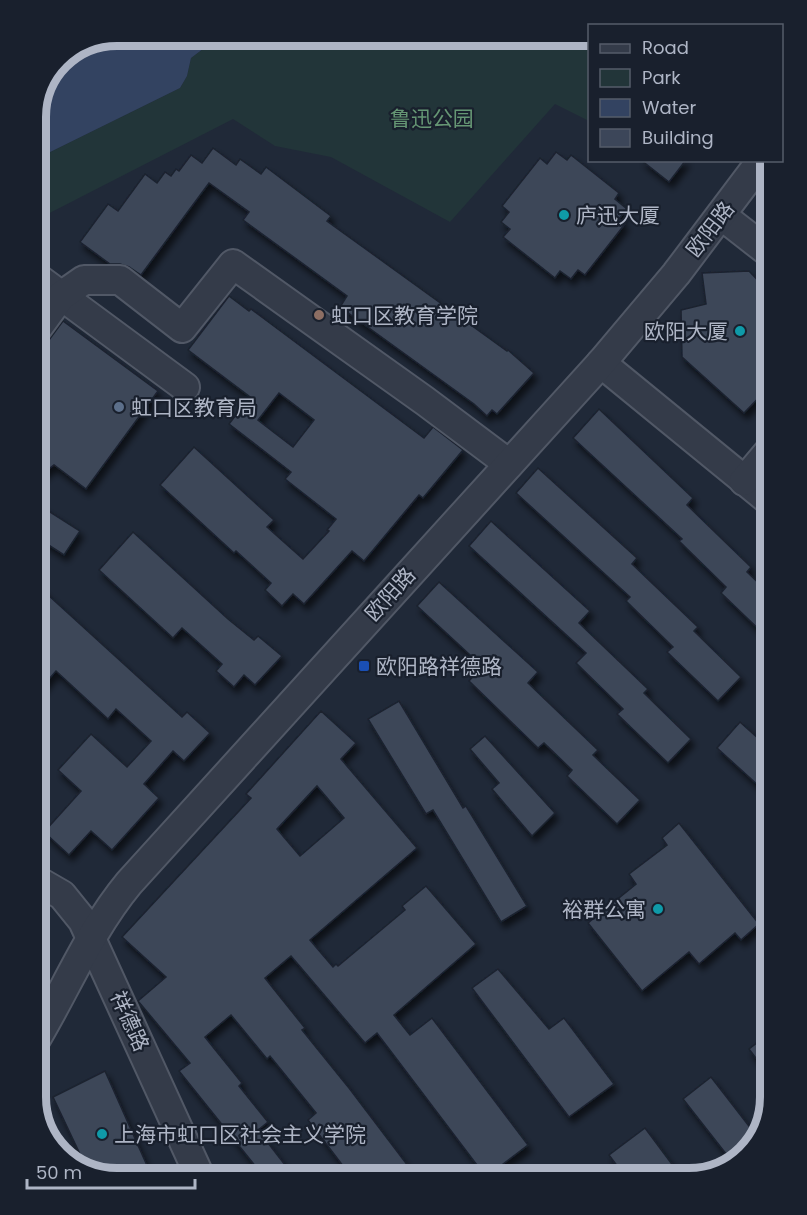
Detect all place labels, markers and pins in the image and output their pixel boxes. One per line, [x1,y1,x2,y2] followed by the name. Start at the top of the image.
[576,201,660,230] place label: 庐迅大厦
[557,208,571,222] marker: 庐迅大厦
[331,301,478,330] place label: 虹口区教育学院
[312,308,326,322] marker: 虹口区教育学院
[644,317,728,346] place label: 欧阳大厦
[733,324,747,338] marker: 欧阳大厦
[131,393,257,422] place label: 虹口区教育局
[112,400,126,414] marker: 虹口区教育局
[376,652,502,681] place label: 欧阳路祥德路
[357,659,371,673] marker: 欧阳路祥德路
[562,895,646,924] place label: 裕群公寓
[651,902,665,916] marker: 裕群公寓
[114,1120,366,1149] place label: 上海市虹口区社会主义学院
[95,1127,109,1141] marker: 上海市虹口区社会主义学院

